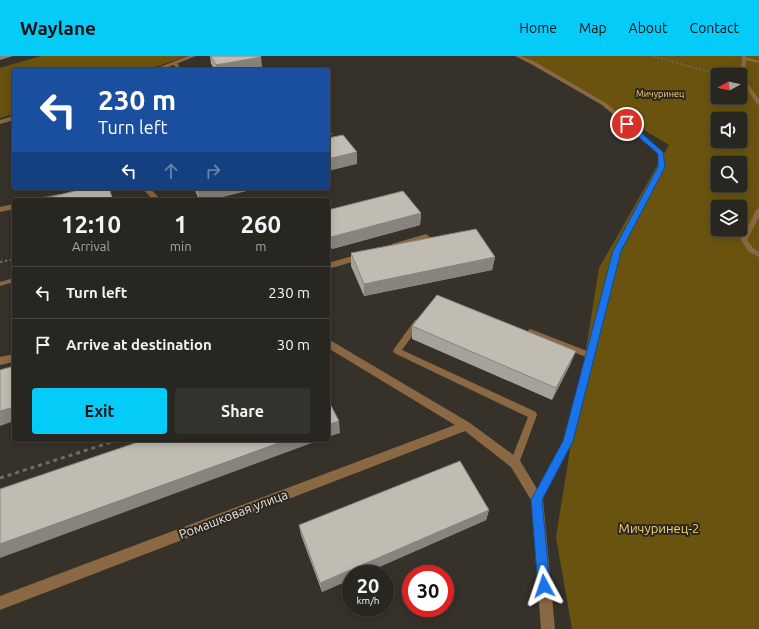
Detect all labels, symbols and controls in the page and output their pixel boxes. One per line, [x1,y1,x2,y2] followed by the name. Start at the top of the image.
[20,17,96,39] text: Waylane
[519,20,557,36] text: Home
[579,20,607,36] text: Map
[629,20,668,36] text: About
[690,20,739,36] text: Contact
[711,68,747,104] north arrow
[711,68,747,236] map controls
[32,84,84,136] icon: left
[98,84,176,115] text: 230 m
[636,89,684,99] park label: Мичуринец
[610,107,644,141] pin
[711,112,747,148] button: sound
[616,113,638,135] icon: arrive
[98,117,168,137] text: Turn left
[711,156,747,192] button: search
[118,160,140,182] icon: left
[160,160,182,182] icon: ahead
[202,160,224,182] icon: right
[711,200,747,236] button: layers
[61,211,121,238] text: 12:10
[174,211,187,238] text: 1
[241,211,281,238] text: 260
[72,239,110,253] text: Arrival
[170,239,192,253] text: min
[255,239,266,253] text: m
[32,282,54,304] icon: left
[66,284,127,301] text: Turn left
[268,284,310,301] text: 230 m
[32,334,54,356] icon: arrive
[66,336,212,353] text: Arrive at destination
[277,336,310,353] text: 30 m
[32,388,167,434] button: Exit
[175,388,310,434] button: Share
[177,487,289,541] street label: Ромашковая улица
[619,521,699,535] park label: Мичуринец-2
[402,565,454,617] speed limit sign: 30
[523,565,565,607] position arrow
[357,574,379,597] text: 20
[356,595,380,606] text: km/h

